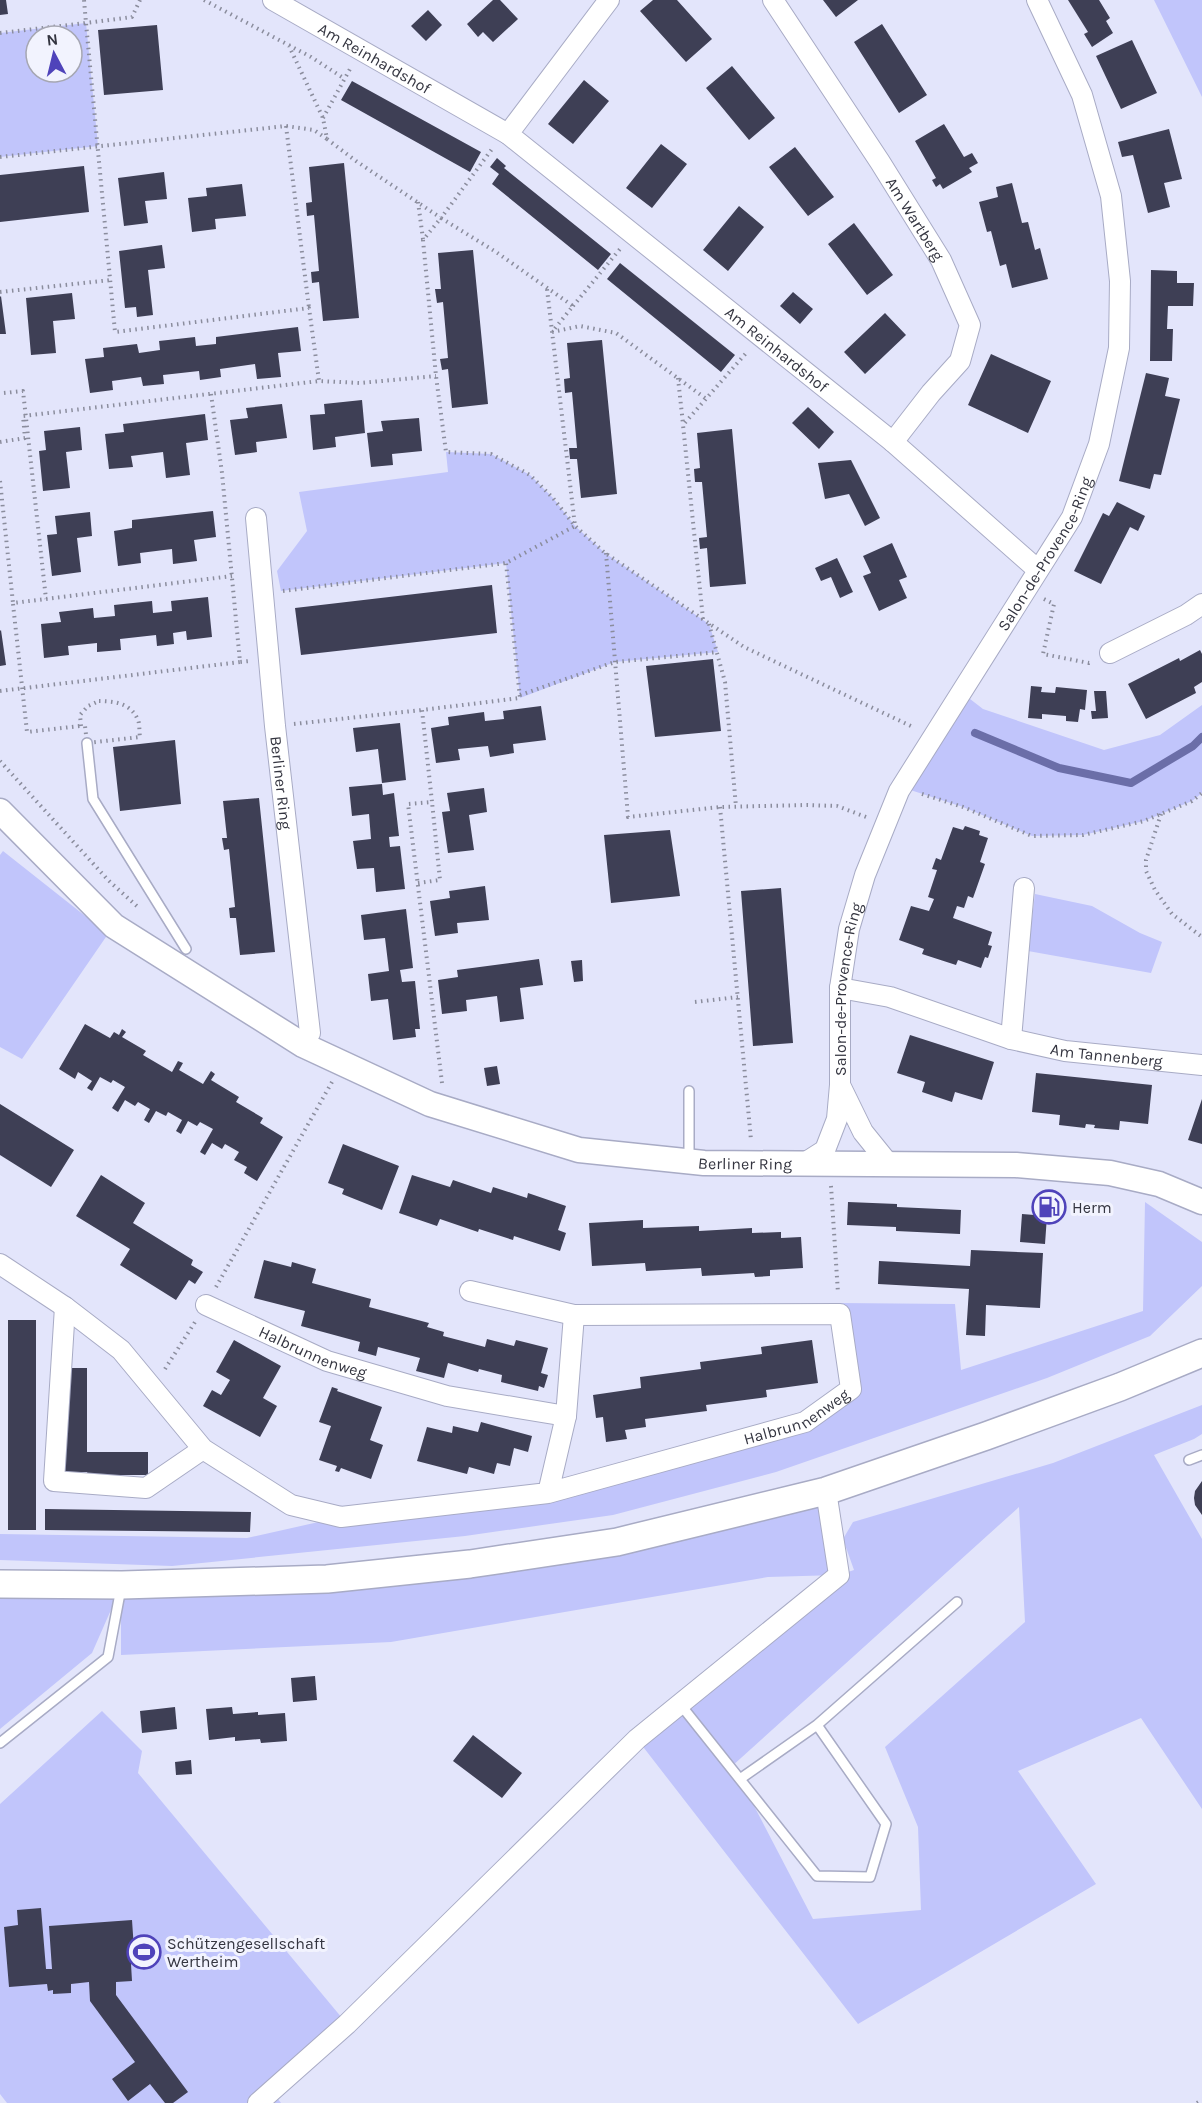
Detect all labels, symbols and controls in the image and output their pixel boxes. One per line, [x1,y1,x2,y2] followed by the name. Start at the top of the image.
[315,18,435,98] street label: Am Reinhardshof
[24,24,84,84] north arrow
[45,29,59,50] text: N
[882,174,948,264] street label: Am Wartberg
[721,302,833,396] street label: Am Reinhardshof
[993,474,1096,634] street label: Salon-de-Provence-Ring
[267,735,296,831] street label: Berliner Ring
[830,900,866,1076] street label: Salon-de-Provence-Ring
[1049,1039,1164,1070] street label: Am Tannenberg
[697,1153,792,1173] street label: Berliner Ring
[1031,1189,1067,1225] fuel station icon: Herm
[1072,1198,1112,1217] place label: Herm
[256,1321,369,1382] street label: Halbrunnenweg
[741,1384,853,1448] street label: Halbrunnenweg
[126,1934,162,1970] sports icon: Schützengesellschaft Wertheim
[167,1934,325,1971] place label: Schützengesellschaft Wertheim

